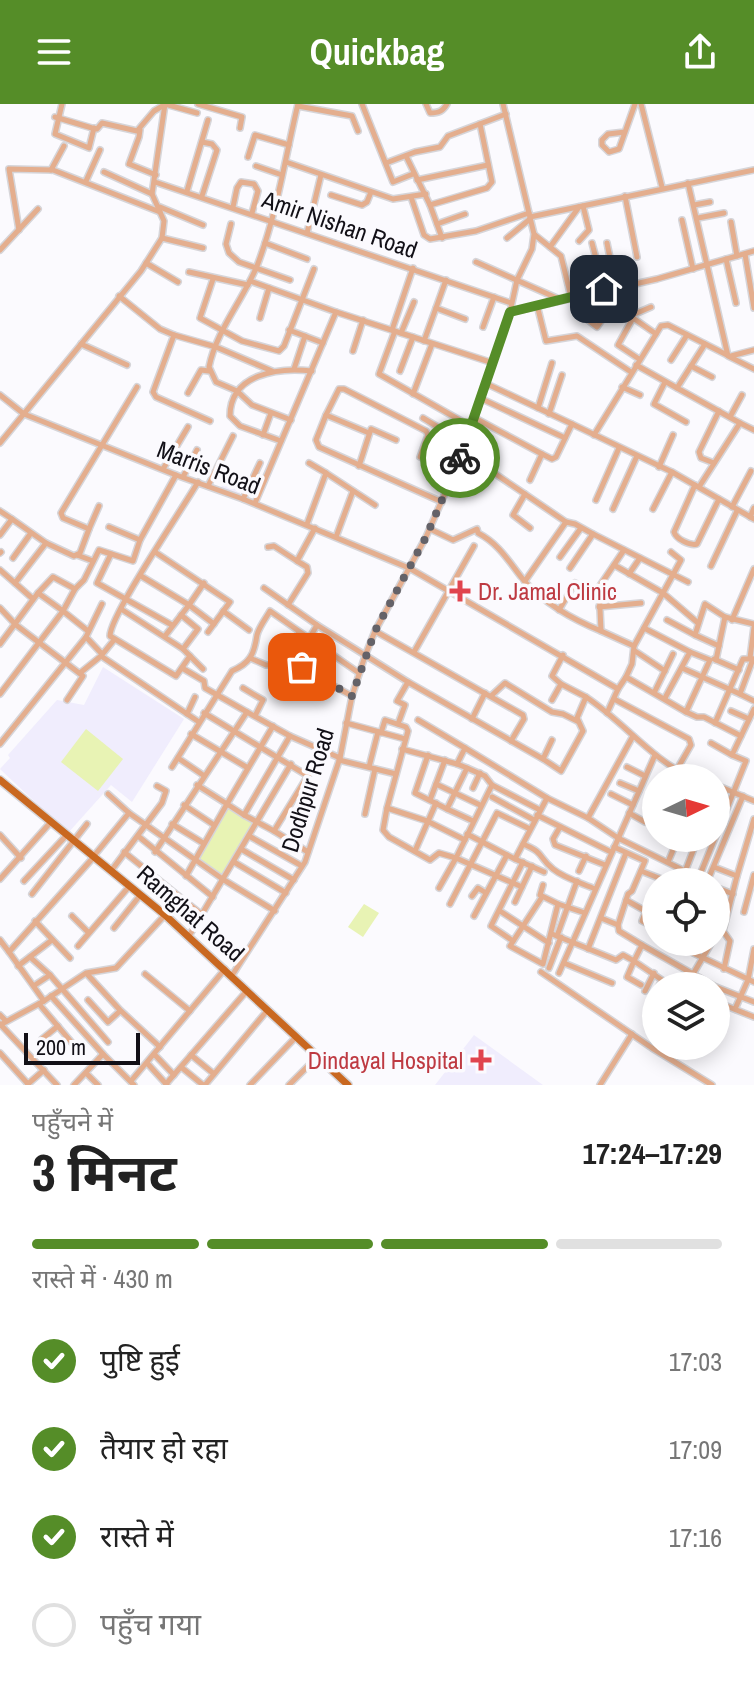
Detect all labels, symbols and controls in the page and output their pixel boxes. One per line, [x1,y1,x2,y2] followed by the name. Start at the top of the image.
[310,28,444,76] text: Quickbag
[32,30,76,74] icon: menu
[678,30,722,74] icon: share
[257,182,422,265] street label: Amir Nishan Road
[570,255,638,323] pin
[582,267,626,311] icon: home
[420,418,500,498] courier
[153,433,265,501] street label: Marris Road
[438,436,482,480] icon: bike
[478,575,617,607] place label: Dr. Jamal Clinic
[449,580,471,602] marker: Dr. Jamal Clinic
[268,633,336,701] pin
[280,645,324,689] icon: bag
[273,724,341,856] street label: Dodhpur Road
[642,764,730,852] north arrow
[642,764,730,1060] map controls
[131,858,251,968] street label: Ramghat Road
[642,868,730,956] button: locate
[642,972,730,1060] button: layers
[24,1029,140,1065] scale bar
[36,1032,86,1062] text: 200 m
[308,1044,463,1076] place label: Dindayal Hospital
[470,1049,492,1071] marker: Dindayal Hospital
[32,1104,113,1139] text: पहुँचने में
[583,1133,722,1173] text: 17:24–17:29
[32,1137,177,1207] text: 3 मिनट
[32,1261,173,1296] text: रास्ते में · 430 m
[32,1339,76,1383] icon: check
[100,1340,180,1380] text: पुष्टि हुई
[669,1344,722,1379] text: 17:03
[32,1427,76,1471] icon: check
[100,1428,228,1468] text: तैयार हो रहा
[669,1432,722,1467] text: 17:09
[32,1515,76,1559] icon: check
[100,1516,174,1556] text: रास्ते में
[669,1520,722,1555] text: 17:16
[100,1604,201,1644] text: पहुँच गया

